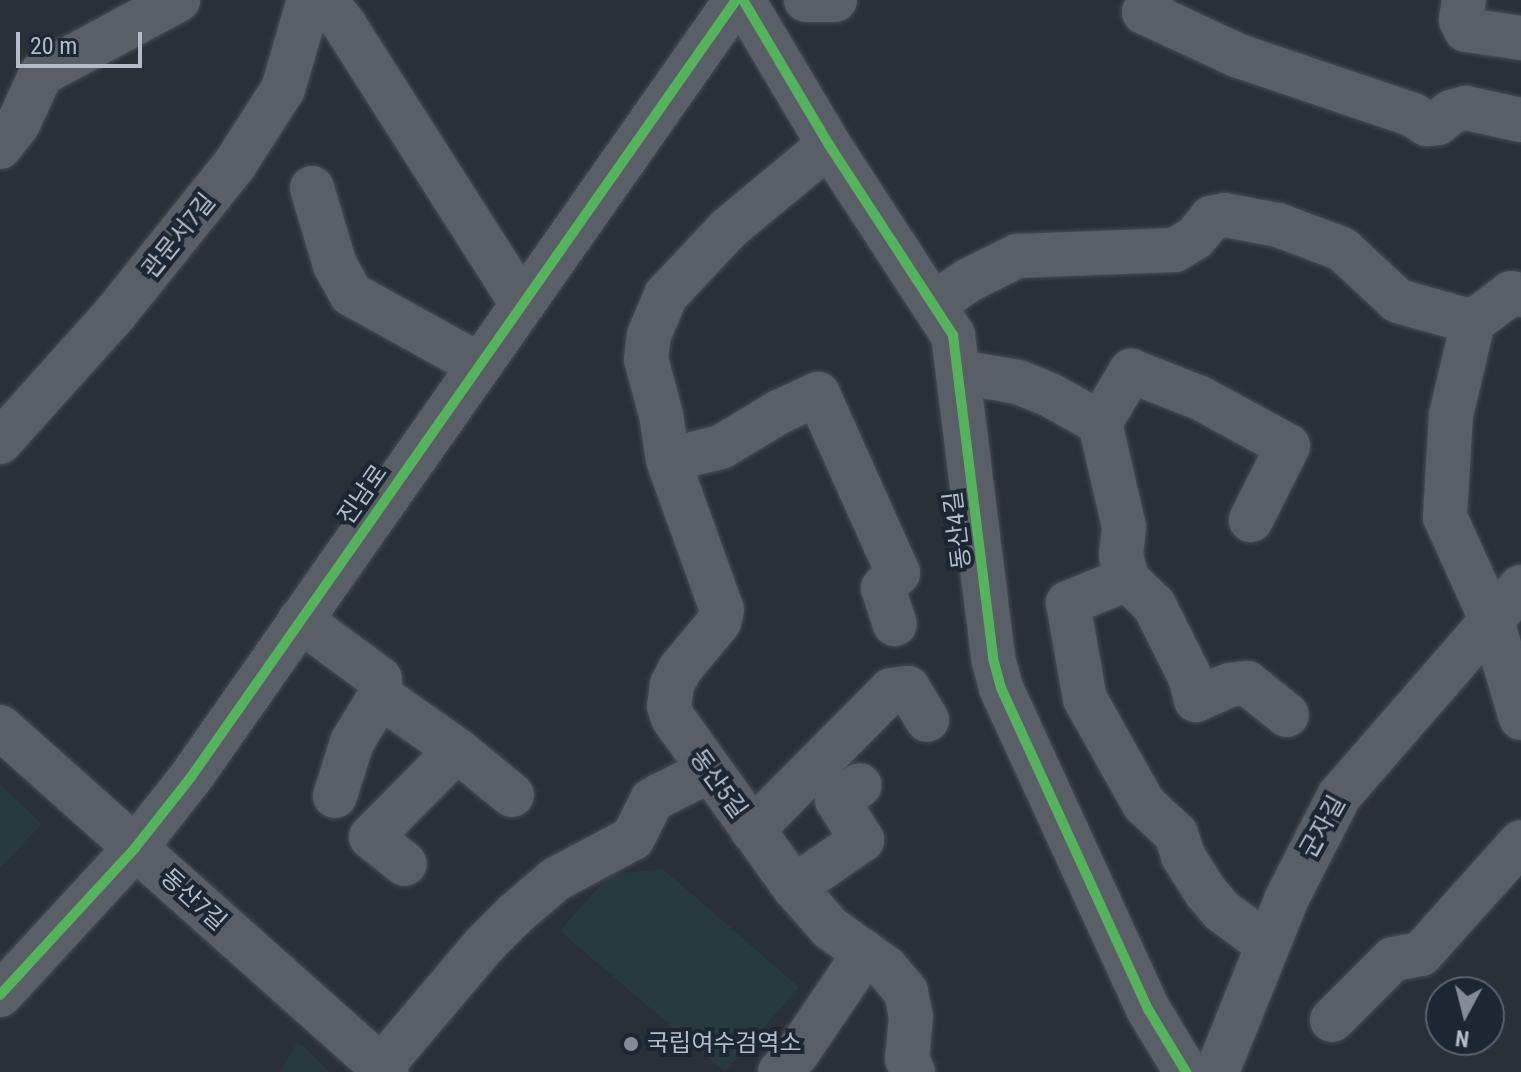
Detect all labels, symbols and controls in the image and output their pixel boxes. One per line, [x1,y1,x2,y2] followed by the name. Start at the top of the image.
[20,16,146,66] scale bar
[30,32,77,60] text: 20 m
[136,188,222,284] street label: 관문서7길
[332,460,394,530] street label: 진남로
[939,489,977,571] street label: 동산4길
[683,744,753,824] street label: 동산5길
[1294,791,1352,863] street label: 군자길
[154,863,232,937] street label: 동산7길
[1425,976,1505,1056] north arrow
[1454,1025,1470,1052] text: N
[647,1030,802,1058] place label: 국립여수검역소
[622,1035,640,1053] marker: 국립여수검역소

